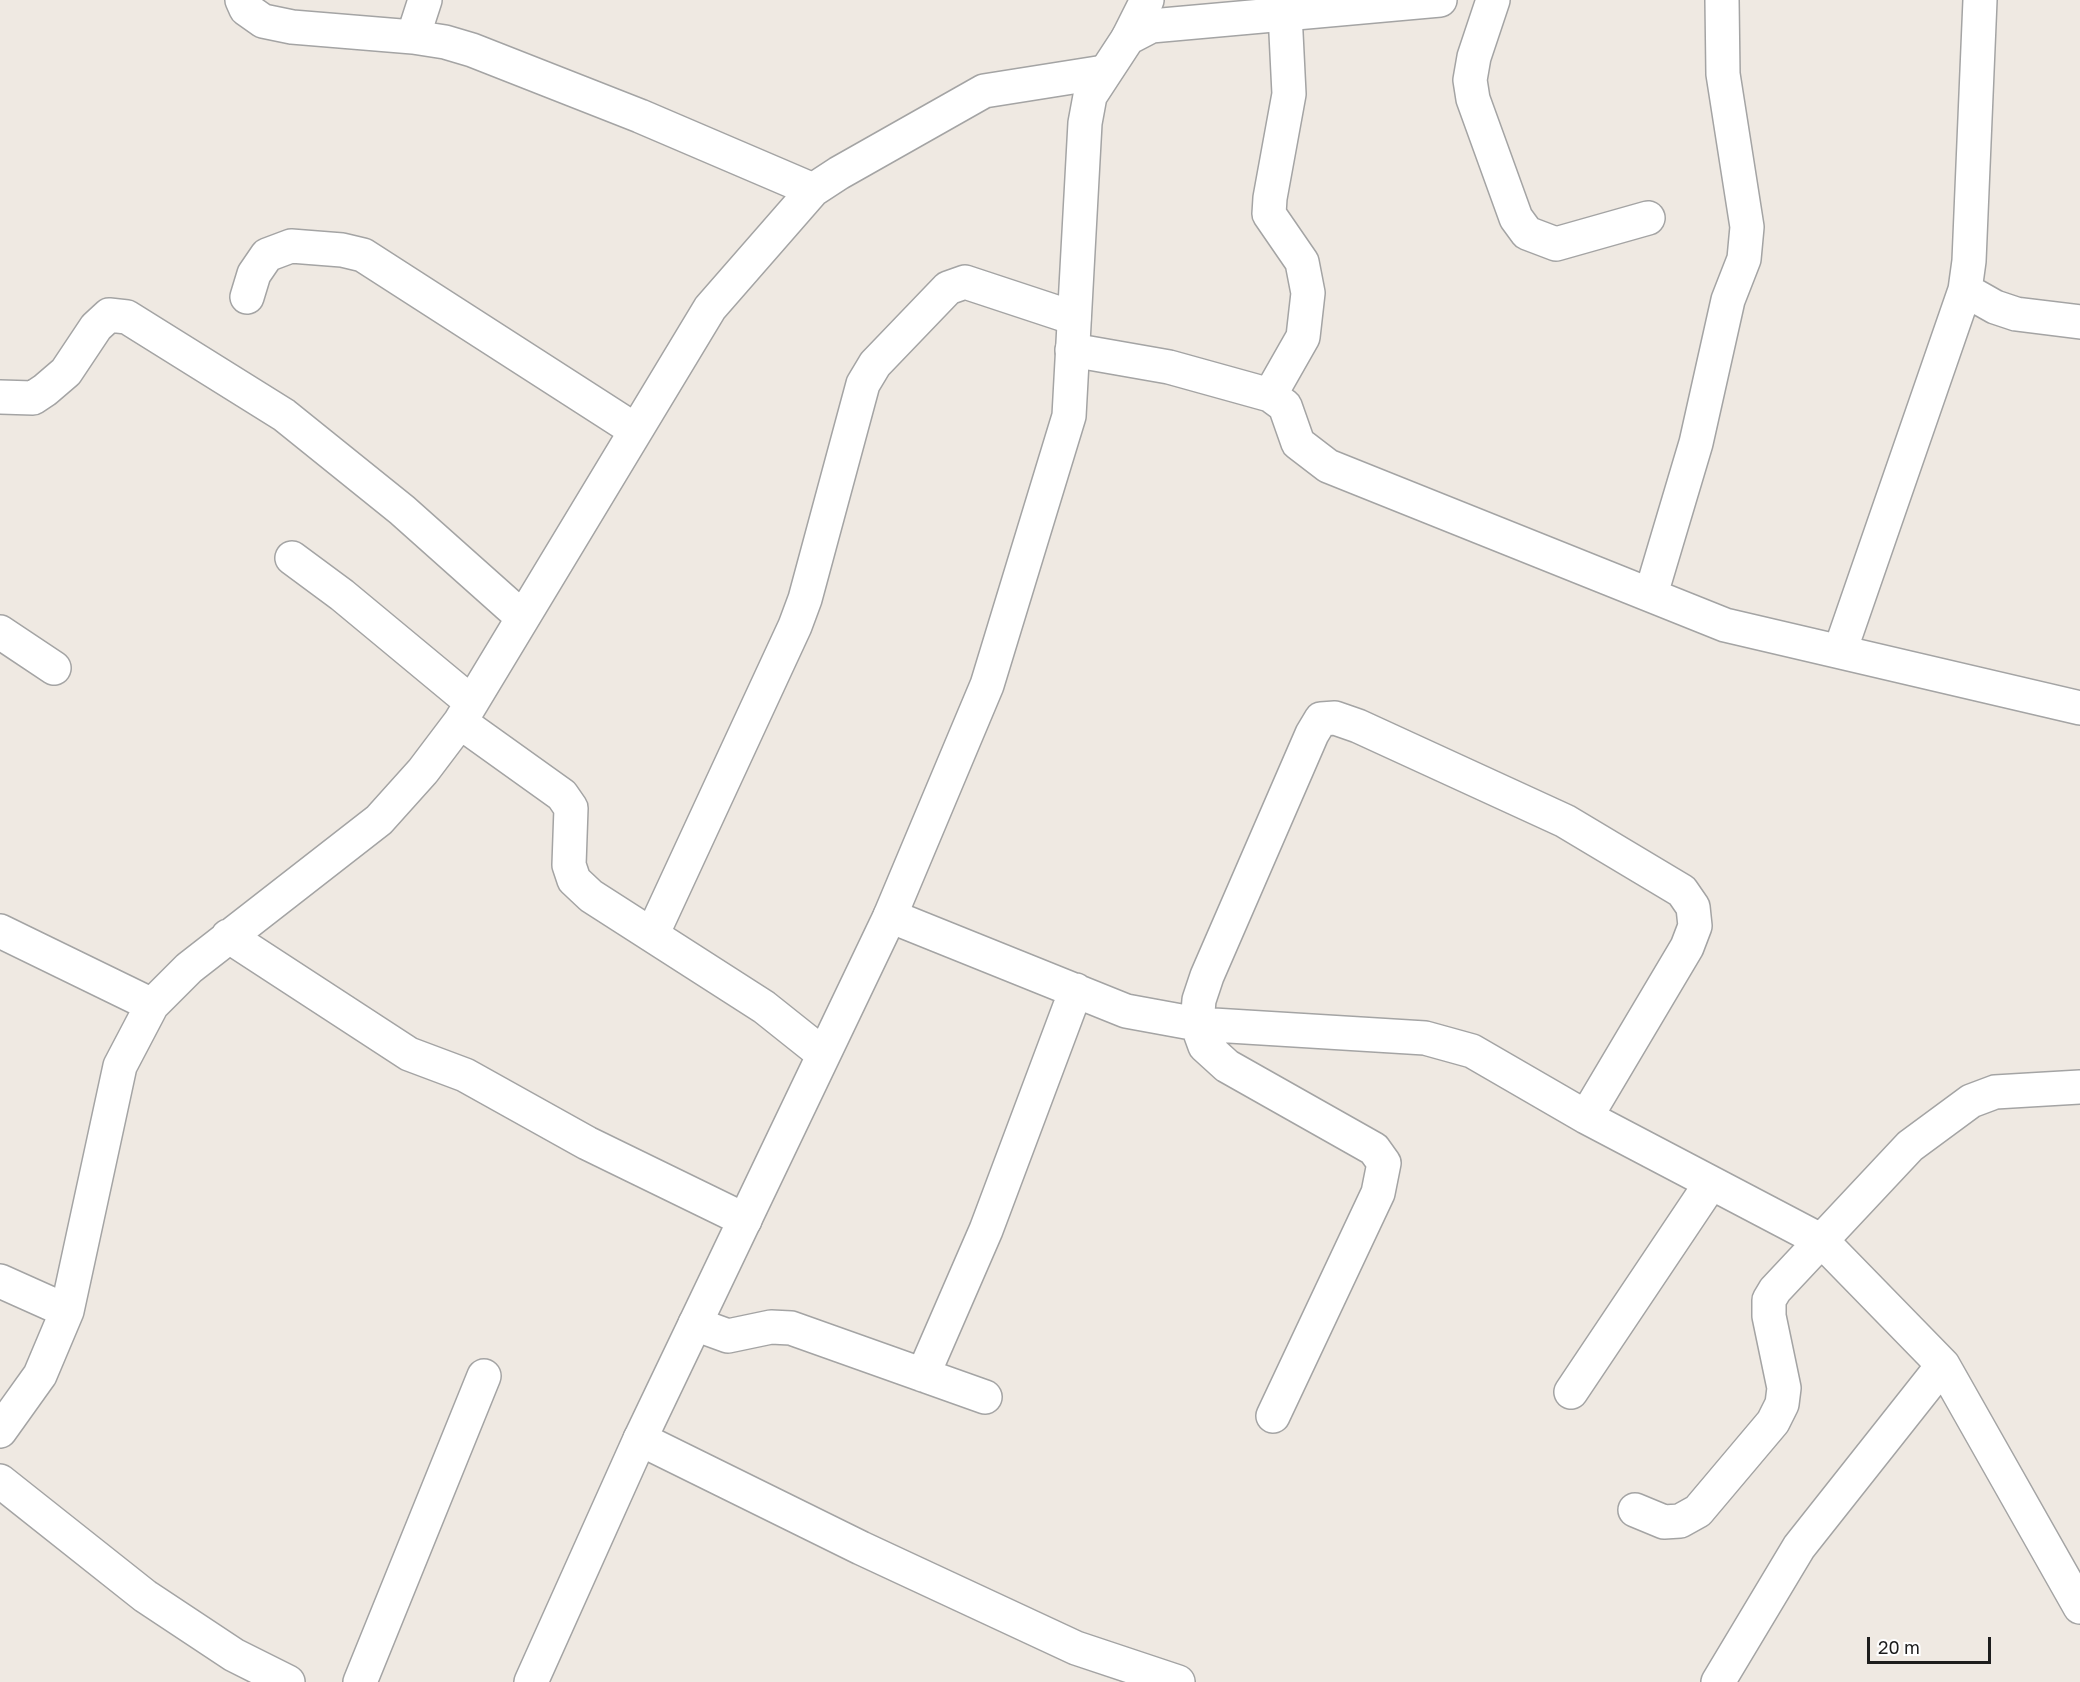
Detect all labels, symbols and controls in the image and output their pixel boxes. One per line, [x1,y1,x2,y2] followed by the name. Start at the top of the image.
[1870,1625,1994,1663] scale bar
[1878,1636,1920,1658] text: 20 m

